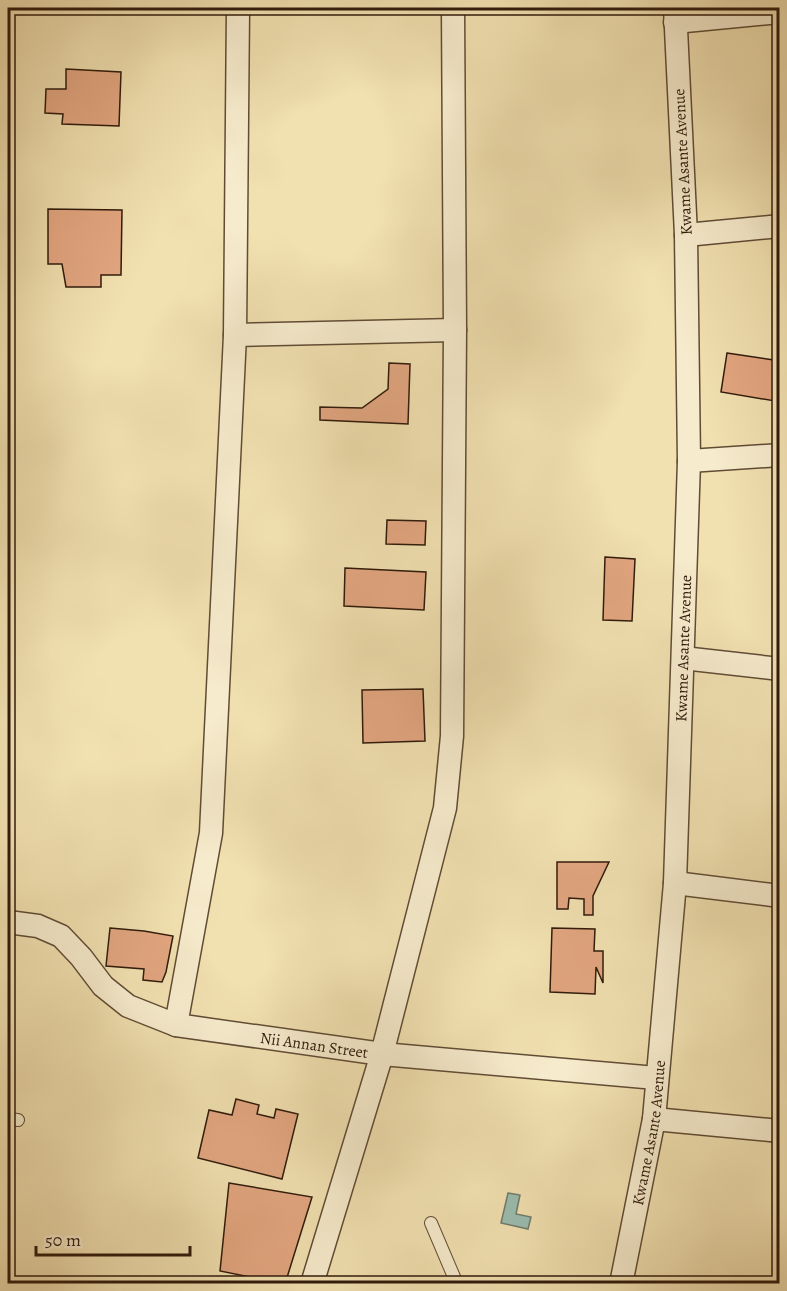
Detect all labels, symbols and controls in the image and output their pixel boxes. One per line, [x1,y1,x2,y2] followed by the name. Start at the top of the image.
[668,88,698,236] street label: Kwame Asante Avenue
[670,574,697,722] street label: Kwame Asante Avenue
[259,1027,370,1064] street label: Nii Annan Street
[627,1059,671,1207] street label: Kwame Asante Avenue
[36,1219,190,1257] scale bar
[45,1228,81,1252] text: 50 m

